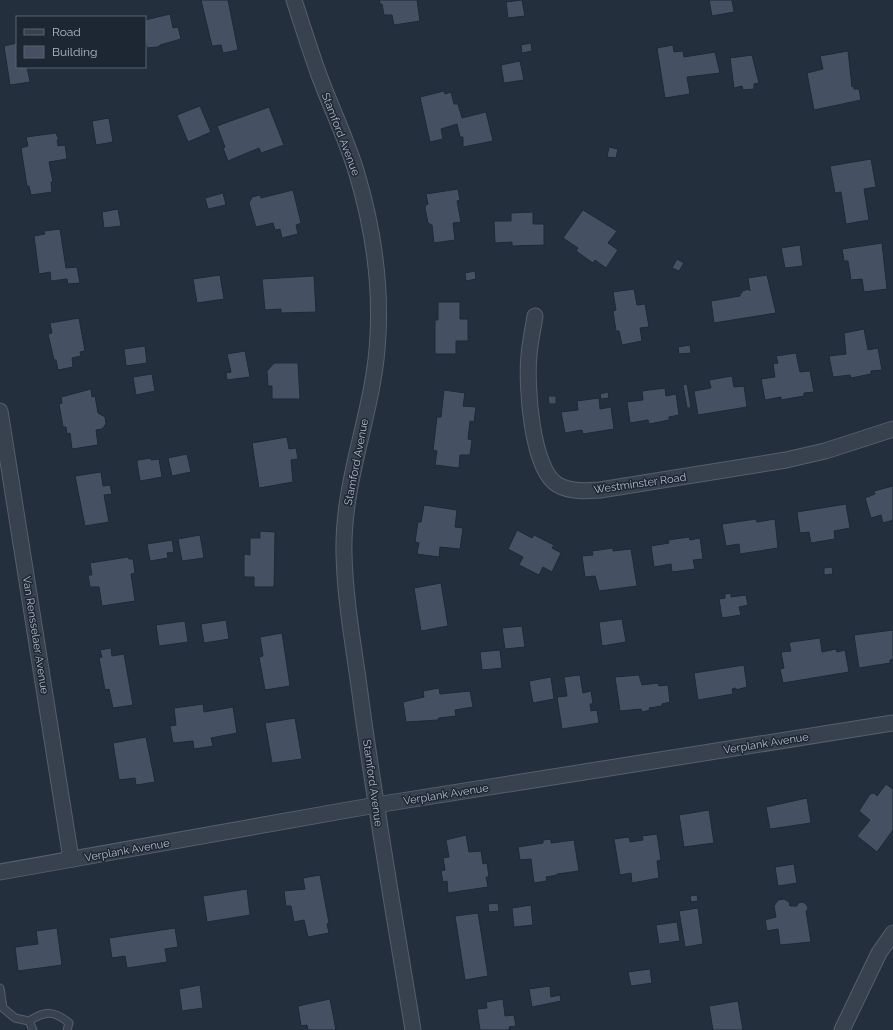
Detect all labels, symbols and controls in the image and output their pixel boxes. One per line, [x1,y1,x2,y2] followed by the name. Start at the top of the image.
[16,16,146,68] legend
[52,25,81,39] text: Road
[52,45,98,59] text: Building
[319,91,363,178] street label: Stamford Avenue
[342,417,371,506] street label: Stamford Avenue
[593,471,687,496] street label: Westminster Road
[20,575,51,695] street label: Van Rensselaer Avenue
[723,730,810,757] street label: Verplank Avenue
[360,739,385,828] street label: Stamford Avenue
[403,781,490,808] street label: Verplank Avenue
[84,837,171,864] street label: Verplank Avenue

